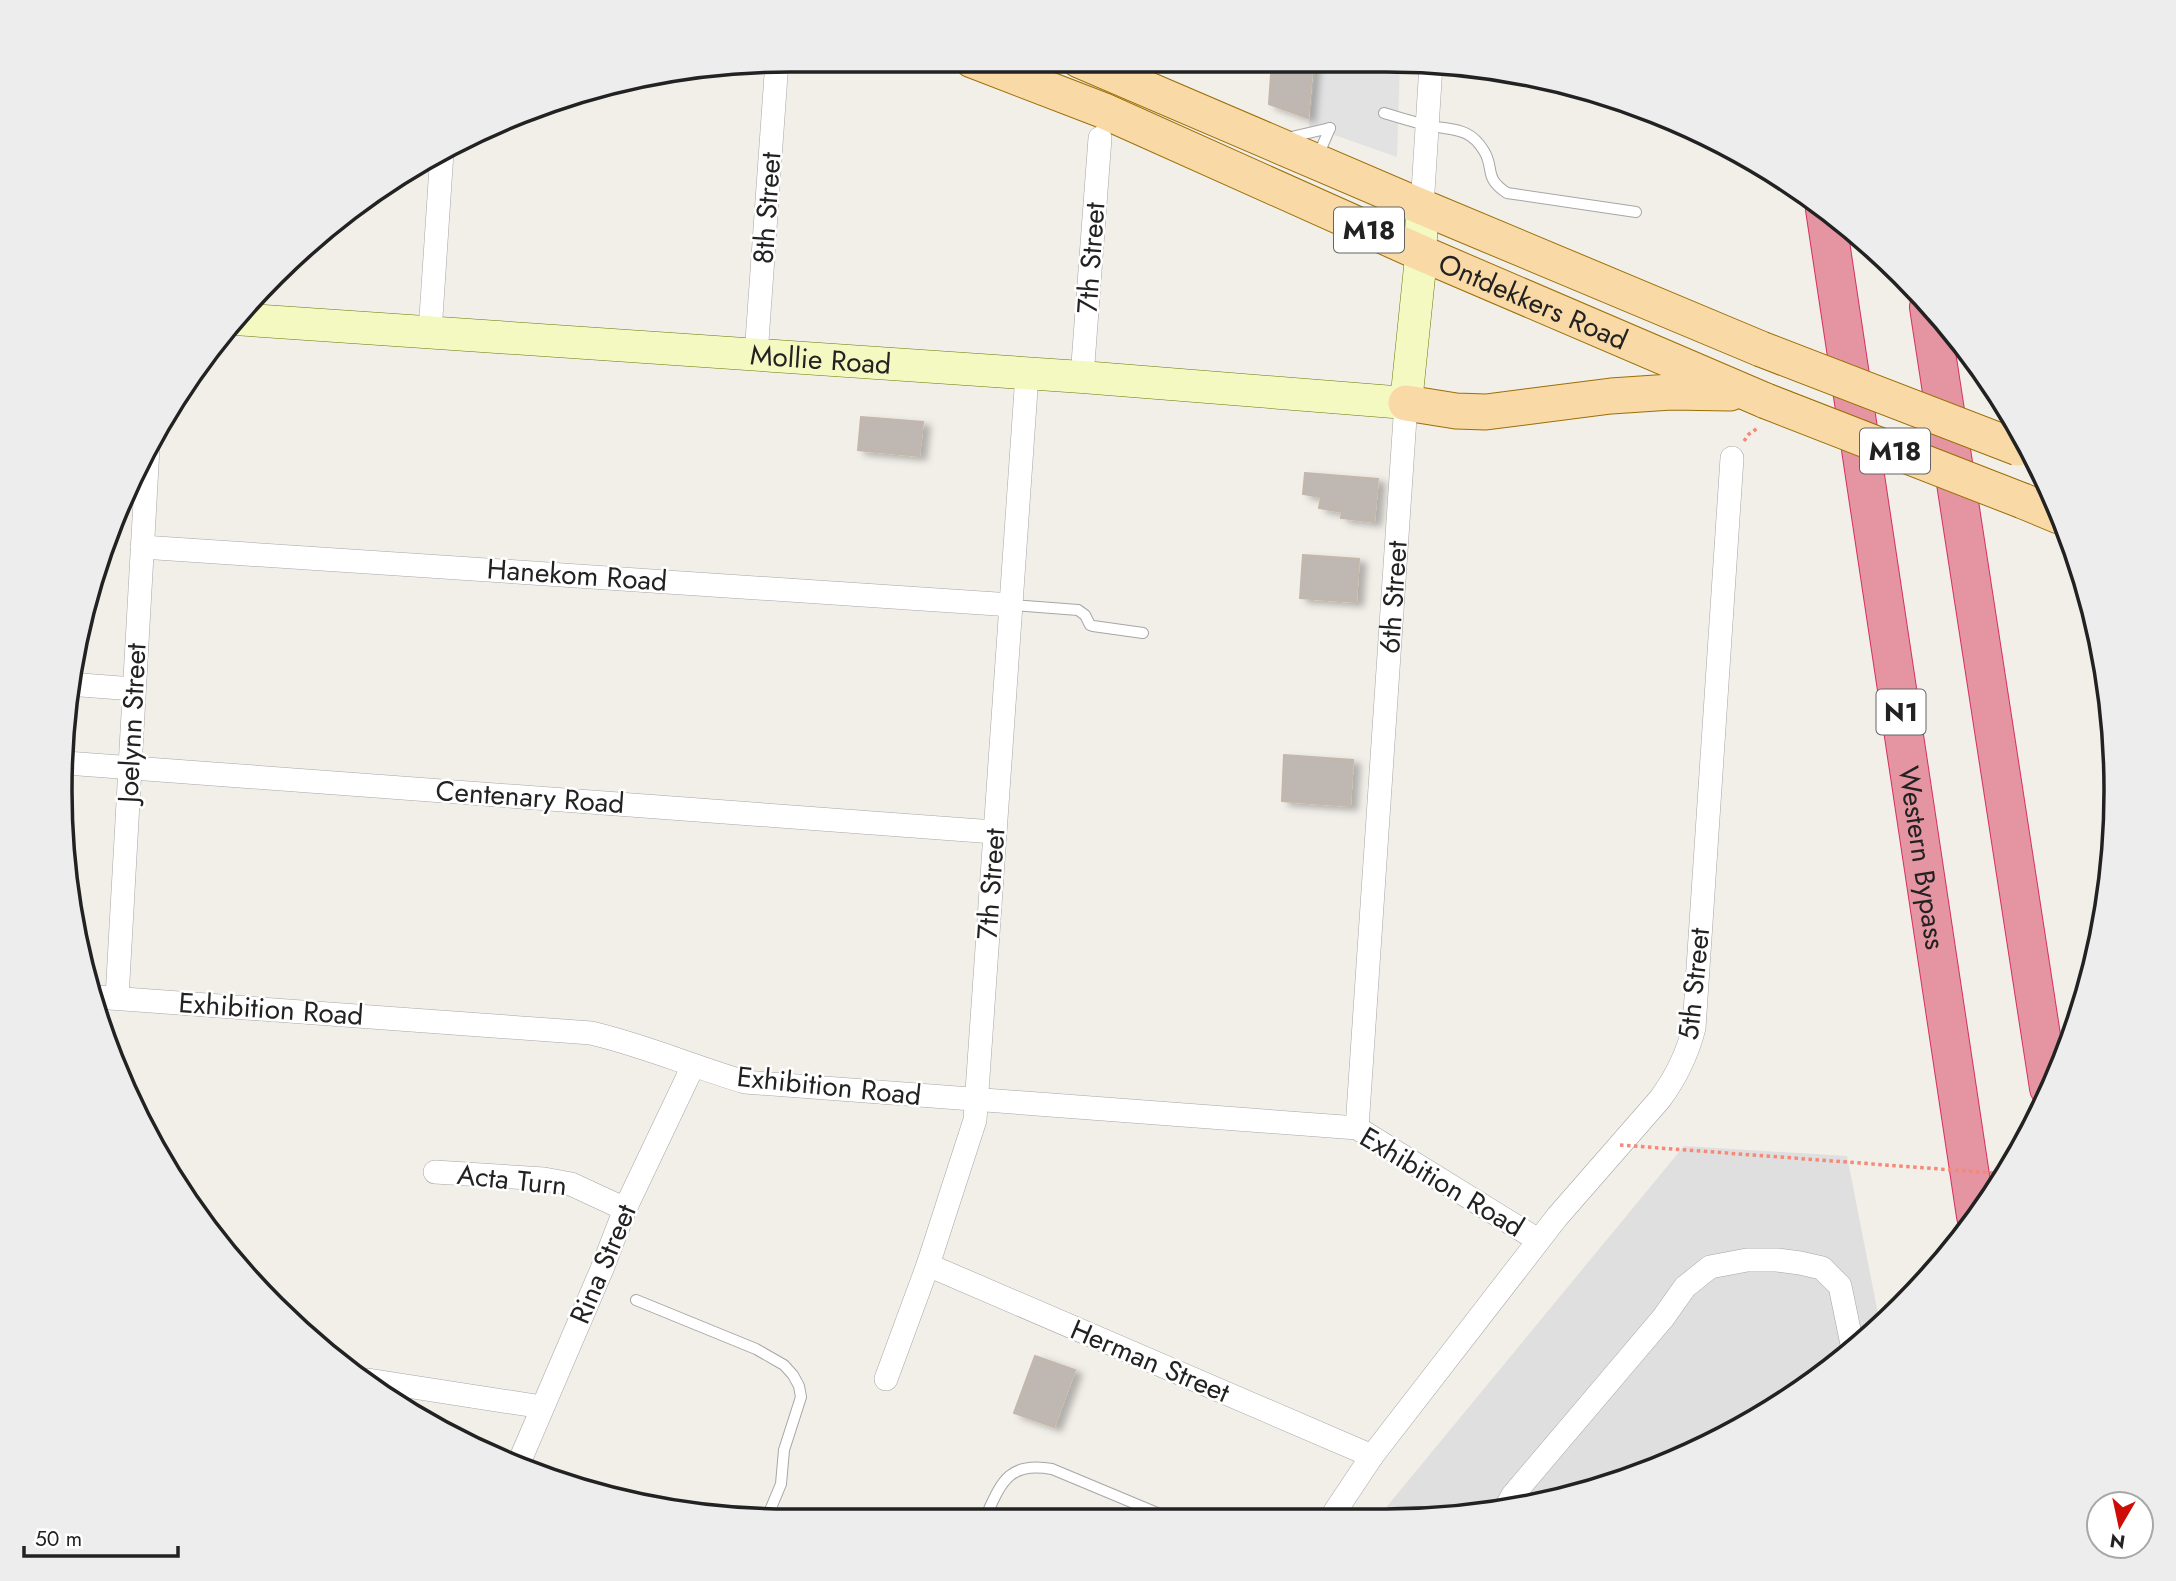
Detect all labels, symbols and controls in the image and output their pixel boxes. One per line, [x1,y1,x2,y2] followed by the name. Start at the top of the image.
[743,150,791,265] street label: 8th Street
[1067,201,1115,315] street label: 7th Street
[1334,207,1404,252] road number: M18
[1432,242,1634,360] street label: Ontdekkers Road
[749,334,893,384] street label: Mollie Road
[1860,428,1930,474] road number: M18
[1369,539,1417,655] street label: 6th Street
[486,548,668,602] street label: Hanekom Road
[107,642,157,808] street label: Joelynn Street
[1876,690,1926,734] road number: N1
[1888,763,1956,952] street label: Western Bypass
[434,770,626,824] street label: Centenary Road
[967,827,1015,941] street label: 7th Street
[1668,926,1720,1042] street label: 5th Street
[177,982,365,1036] street label: Exhibition Road
[735,1056,923,1116] street label: Exhibition Road
[1352,1117,1532,1247] street label: Exhibition Road
[455,1154,569,1206] street label: Acta Turn
[559,1198,647,1330] street label: Rina Street
[1064,1309,1236,1413] street label: Herman Street
[2085,1490,2155,1560] north arrow
[24,1514,178,1558] scale bar
[35,1524,82,1554] text: 50 m
[2108,1527,2127,1556] text: N

